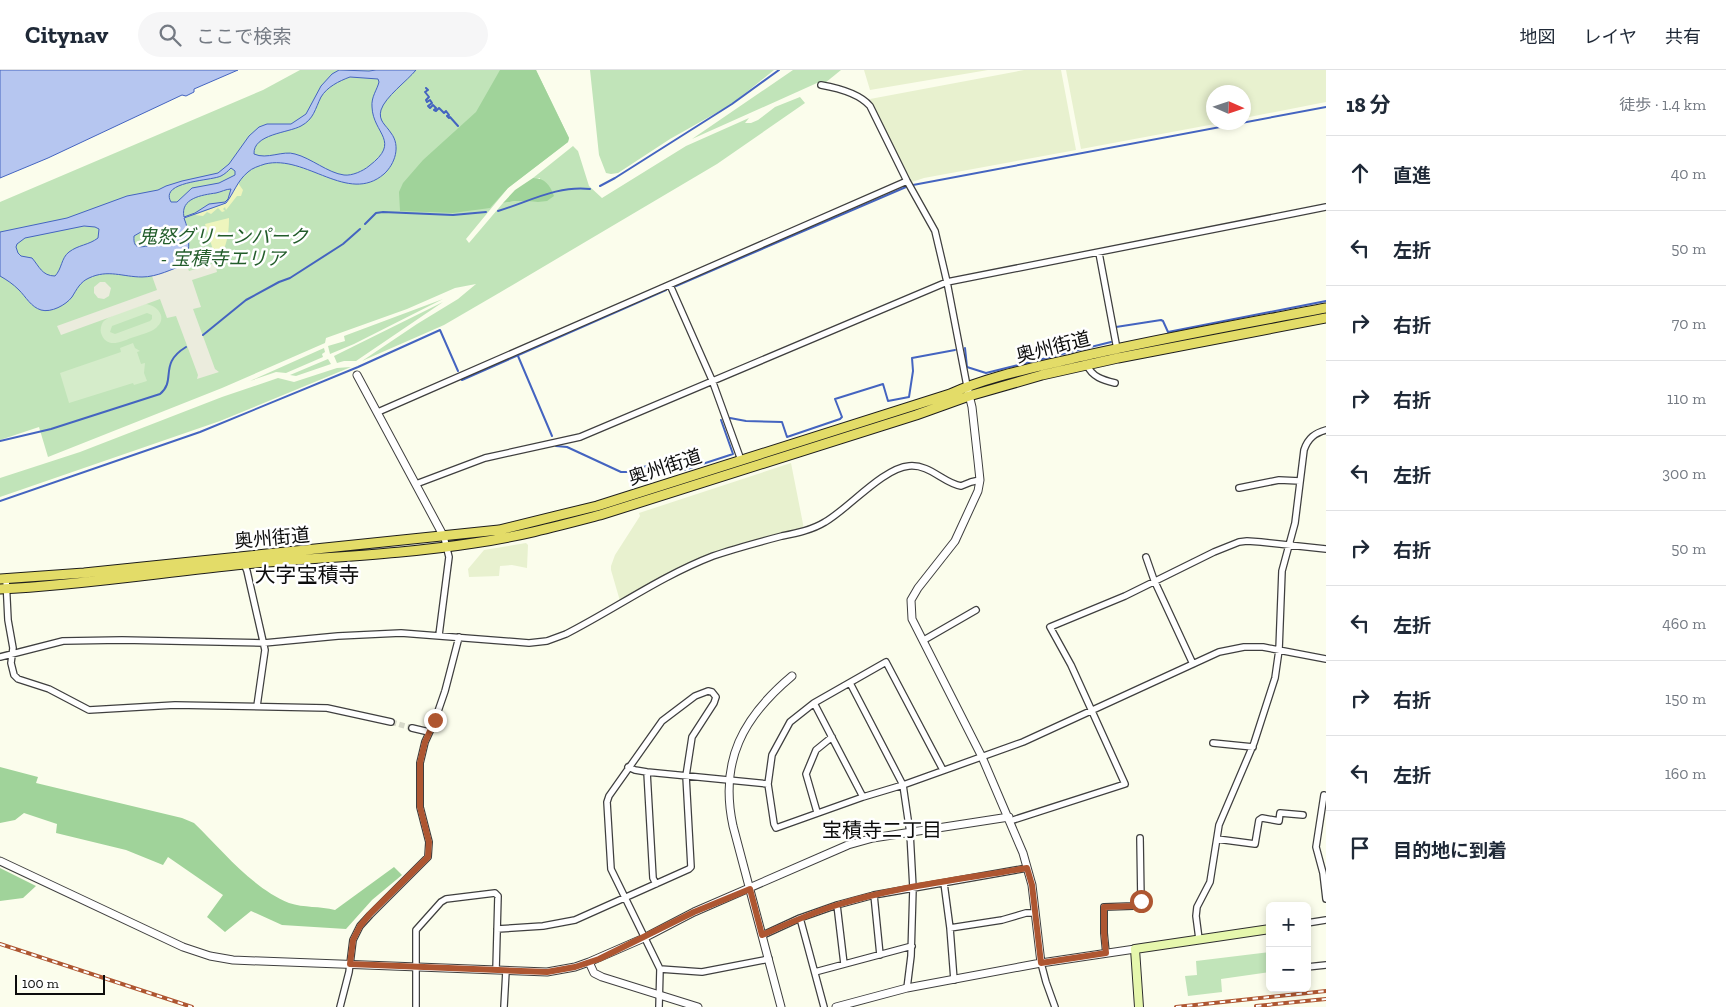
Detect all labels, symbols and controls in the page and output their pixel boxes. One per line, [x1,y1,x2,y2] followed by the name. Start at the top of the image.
[138,12,488,57] search box
[25,20,108,49] text: Citynav
[156,21,184,49] icon: search
[196,25,291,48] text: ここで検索
[1520,26,1556,48] text: 地図
[1584,26,1637,48] text: レイヤ
[1665,26,1701,48] text: 共有
[1206,85,1251,130] north arrow
[1346,92,1391,117] text: 18 分
[1619,95,1706,114] text: 徒歩 · 1.4 km
[1346,159,1374,187] icon: ahead
[1393,164,1431,187] text: 直進
[1671,164,1706,183] text: 40 m
[138,225,309,270] park label: 鬼怒グリーンパーク - 宝積寺エリア
[1346,234,1374,262] icon: left
[1393,239,1431,262] text: 左折
[1671,239,1706,258] text: 50 m
[1346,309,1374,337] icon: right
[1393,314,1431,337] text: 右折
[1672,314,1706,333] text: 70 m
[1013,327,1093,367] street label: 奥州街道
[1346,384,1374,412] icon: right
[1393,389,1431,412] text: 右折
[1667,389,1706,408] text: 110 m
[625,444,705,490] street label: 奥州街道
[1346,459,1374,487] icon: left
[1393,464,1431,487] text: 左折
[1662,464,1706,483] text: 300 m
[233,523,311,553] street label: 奥州街道
[1346,534,1374,562] icon: right
[1393,539,1431,562] text: 右折
[1671,539,1706,558] text: 50 m
[255,562,360,587] district label: 大字宝積寺
[1346,609,1374,637] icon: left
[1393,614,1431,637] text: 左折
[1662,614,1706,633] text: 460 m
[1346,684,1374,712] icon: right
[1393,689,1431,712] text: 右折
[1665,689,1706,708] text: 150 m
[424,709,447,732] route end
[1346,759,1374,787] icon: left
[1393,764,1431,787] text: 左折
[1665,764,1706,783] text: 160 m
[822,818,942,842] district label: 宝積寺二丁目
[1346,834,1374,862] icon: arrive
[1393,839,1507,862] text: 目的地に到着
[1130,890,1153,913] route start
[1266,902,1311,992] map controls
[1266,902,1311,947] button: +
[1266,947,1311,992] button: −
[15,972,105,995] scale bar
[22,975,59,992] text: 100 m

